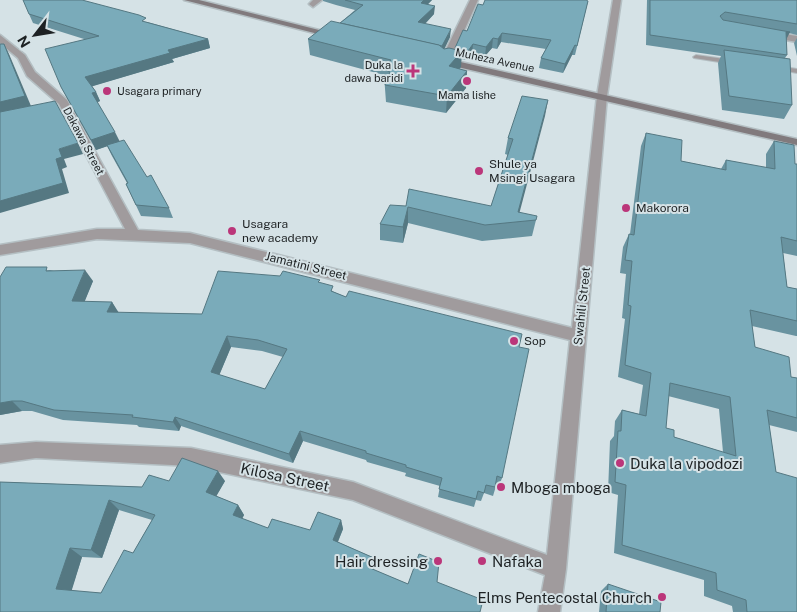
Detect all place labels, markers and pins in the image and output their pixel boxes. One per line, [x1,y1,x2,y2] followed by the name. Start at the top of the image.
[344,59,403,84] place label: Duka la dawa baridi
[407,65,419,77] marker: Duka la dawa baridi
[461,75,473,87] marker: Mama lishe
[101,85,113,97] marker: Usagara primary
[117,85,202,97] place label: Usagara primary
[438,89,496,101] place label: Mama lishe
[489,157,575,185] place label: Shule ya Msingi Usagara
[473,165,485,177] marker: Shule ya Msingi Usagara
[636,201,689,215] place label: Makorora
[620,202,632,214] marker: Makorora
[242,217,319,245] place label: Usagara new academy
[226,225,238,237] marker: Usagara new academy
[524,334,546,348] place label: Sop
[508,335,520,347] marker: Sop
[630,455,743,472] place label: Duka la vipodozi
[614,457,626,469] marker: Duka la vipodozi
[511,479,610,496] place label: Mboga mboga
[495,481,507,493] marker: Mboga mboga
[335,553,428,570] place label: Hair dressing
[492,553,542,570] place label: Nafaka
[432,555,444,567] marker: Hair dressing
[476,555,488,567] marker: Nafaka
[478,589,652,606] place label: Elms Pentecostal Church
[656,591,668,603] marker: Elms Pentecostal Church

